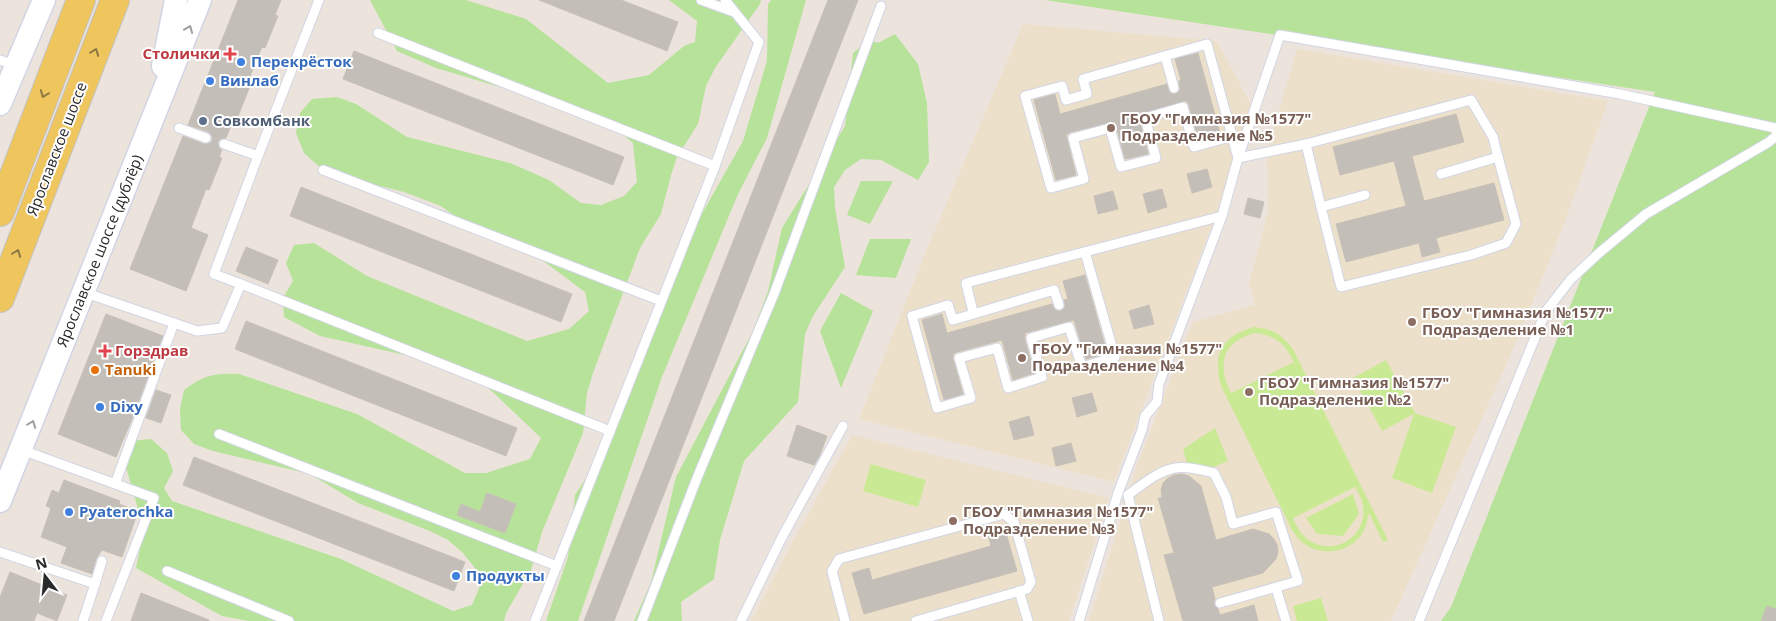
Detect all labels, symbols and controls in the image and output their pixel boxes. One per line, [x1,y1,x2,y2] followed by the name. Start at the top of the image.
[183,25,193,34] one-way arrow
[142,43,220,63] place label: Столички
[89,48,99,57] one-way arrow
[224,48,236,60] marker: Столички
[251,51,352,71] place label: Перекрёсток
[235,56,247,68] marker: Перекрёсток
[220,70,279,90] place label: Винлаб
[204,75,216,87] marker: Винлаб
[21,79,91,218] street label: Ярославское шоссе
[40,89,50,98] one-way arrow
[1121,108,1311,145] place label: ГБОУ "Гимназия №1577" Подразделение №5
[213,110,311,130] place label: Совкомбанк
[197,115,209,127] marker: Совкомбанк
[1105,122,1117,134] marker: ГБОУ "Гимназия №1577" Подразделение №5
[51,151,147,350] street label: Ярославское шоссе (дублёр)
[11,249,22,258] one-way arrow
[1422,302,1612,339] place label: ГБОУ "Гимназия №1577" Подразделение №1
[1406,316,1418,328] marker: ГБОУ "Гимназия №1577" Подразделение №1
[1032,338,1222,375] place label: ГБОУ "Гимназия №1577" Подразделение №4
[115,340,188,360] place label: Горздрав
[99,345,111,357] marker: Горздрав
[1016,352,1028,364] marker: ГБОУ "Гимназия №1577" Подразделение №4
[105,359,156,379] place label: Tanuki
[89,364,101,376] marker: Tanuki
[1259,372,1449,409] place label: ГБОУ "Гимназия №1577" Подразделение №2
[1243,386,1255,398] marker: ГБОУ "Гимназия №1577" Подразделение №2
[110,396,143,416] place label: Dixy
[94,401,106,413] marker: Dixy
[26,420,36,428] one-way arrow
[79,501,173,521] place label: Pyaterochka
[963,501,1153,538] place label: ГБОУ "Гимназия №1577" Подразделение №3
[63,506,75,518] marker: Pyaterochka
[947,515,959,527] marker: ГБОУ "Гимназия №1577" Подразделение №3
[20,551,70,601] north arrow
[33,552,49,574] text: N
[466,565,545,585] place label: Продукты
[450,570,462,582] marker: Продукты

